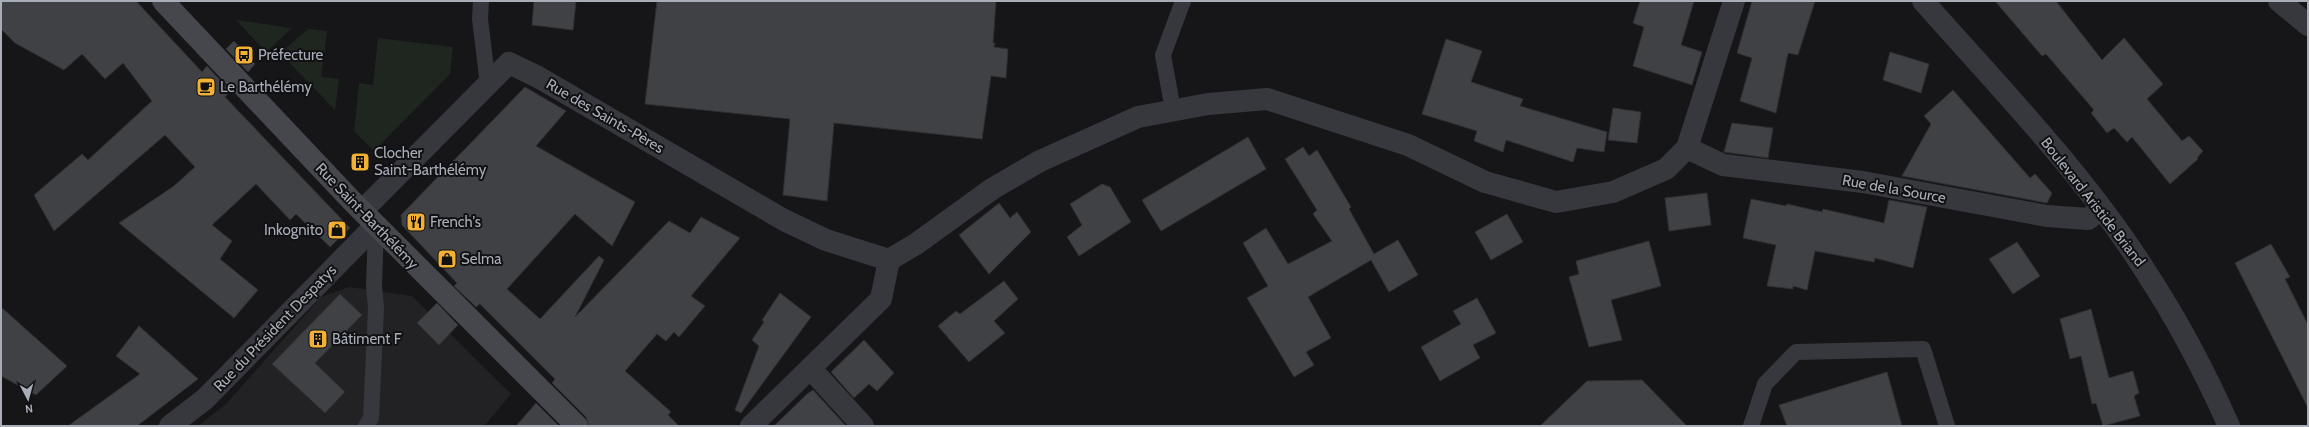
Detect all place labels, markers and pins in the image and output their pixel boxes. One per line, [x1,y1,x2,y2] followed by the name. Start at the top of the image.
[233,44,255,66] bus stop icon: Préfecture
[258,46,323,64] place label: Préfecture
[195,76,217,98] cafe icon: Le Barthélémy
[220,78,312,96] place label: Le Barthélémy
[374,144,487,179] place label: Clocher Saint-Barthélémy
[349,151,371,173] building icon: Clocher Saint-Barthélémy
[405,211,427,233] restaurant icon: French's
[430,213,481,231] place label: French's
[326,219,348,241] shop icon: Inkognito
[264,221,323,239] place label: Inkognito
[436,248,458,270] shop icon: Selma
[461,250,502,268] place label: Selma
[307,328,329,350] building icon: Bâtiment F
[332,330,402,348] place label: Bâtiment F

